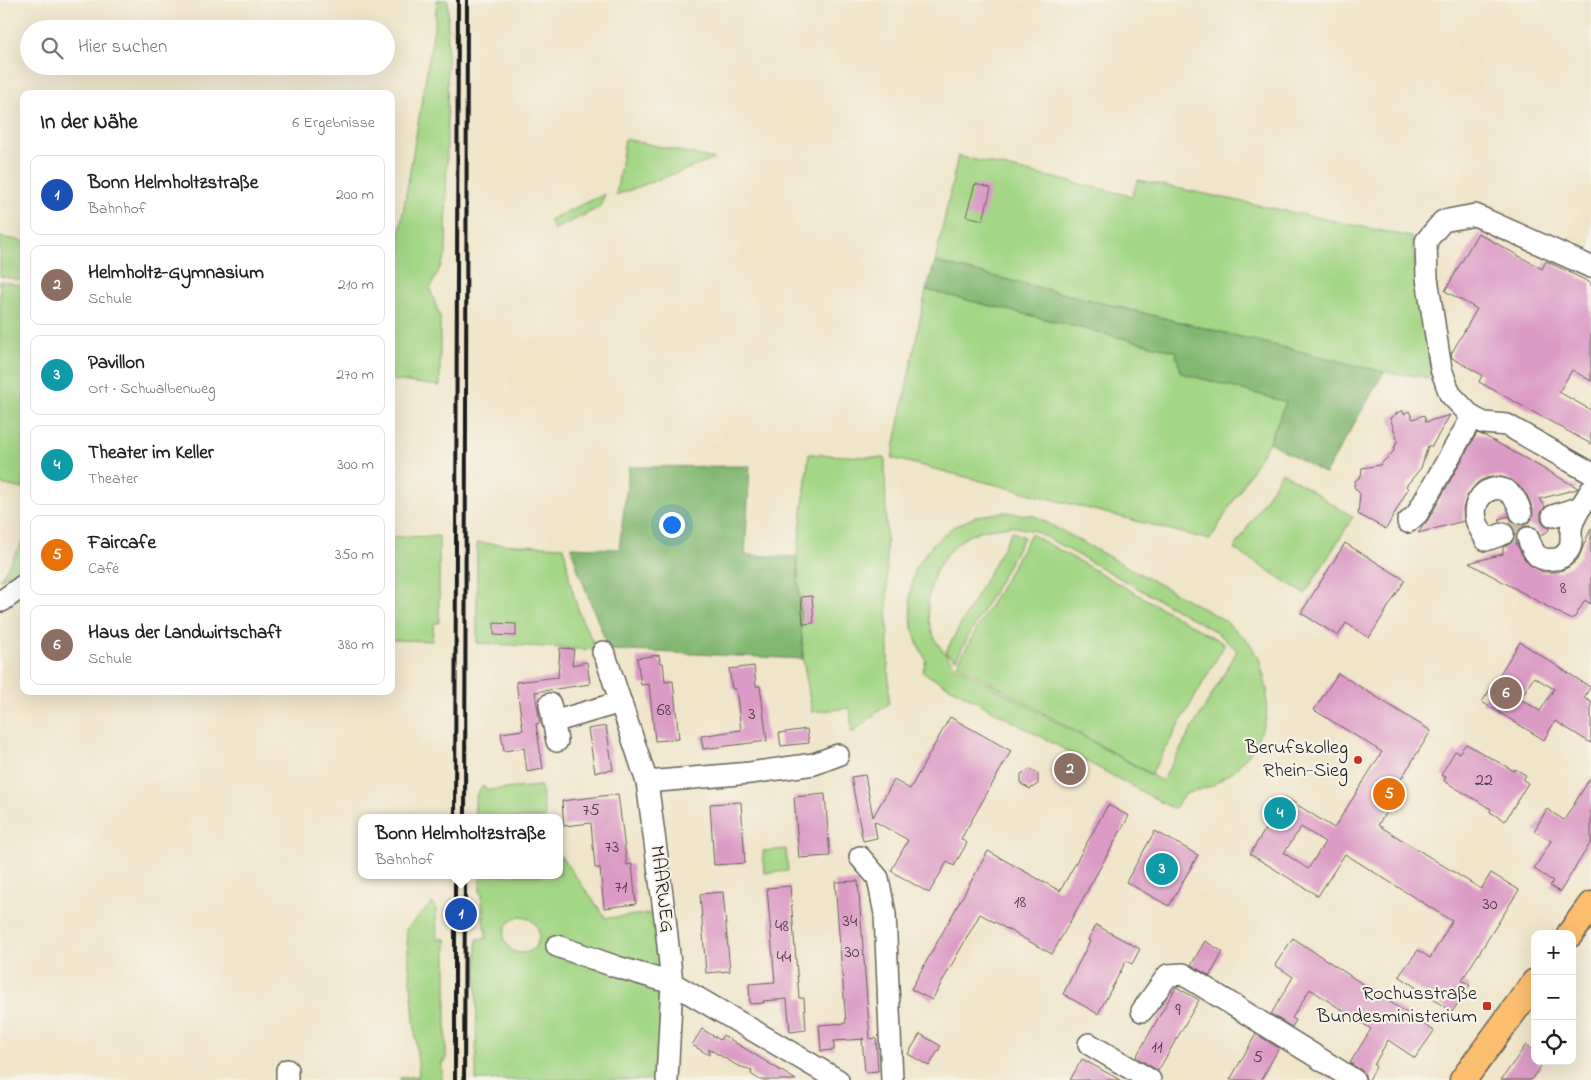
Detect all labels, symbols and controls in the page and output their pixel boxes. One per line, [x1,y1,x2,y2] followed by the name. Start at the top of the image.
[20,20,395,75] search box
[38,34,66,62] icon: search
[78,34,167,61] text: Hier suchen
[40,108,138,138] text: In der Nähe
[292,111,375,135] text: 6 Ergebnisse
[88,170,258,197] text: Bonn Helmholtzstraße
[54,183,60,207] text: 1
[336,183,374,207] text: 200 m
[88,197,146,221] text: Bahnhof
[88,260,264,287] text: Helmholtz-Gymnasium
[53,273,61,297] text: 2
[338,273,374,297] text: 210 m
[88,287,132,311] text: Schule
[88,350,145,377] text: Pavillon
[54,363,60,387] text: 3
[336,363,374,387] text: 270 m
[88,377,215,401] text: Ort · Schwalbenweg
[88,440,214,467] text: Theater im Keller
[54,453,60,477] text: 4
[337,453,374,477] text: 300 m
[88,467,138,491] text: Theater
[659,512,685,538] your location
[88,530,156,557] text: Faircafe
[52,543,62,567] text: 5
[335,543,374,567] text: 350 m
[88,557,119,581] text: Café
[1560,576,1567,602] house number: 8
[88,620,282,647] text: Haus der Landwirtschaft
[53,633,61,657] text: 6
[338,633,374,657] text: 380 m
[88,647,132,671] text: Schule
[1490,674,1522,712] pin: 6
[657,698,672,724] house number: 68
[748,702,756,728] house number: 3
[1244,734,1348,787] place label: Berufskolleg Rhein-Sieg
[1054,750,1086,788] pin: 2
[1352,754,1364,766] marker: Berufskolleg Rhein-Sieg
[1475,768,1493,794] house number: 22
[1373,775,1405,813] pin: 5
[1264,794,1296,832] pin: 4
[582,798,600,824] house number: 75
[358,814,563,879] popup
[375,821,546,848] text: Bonn Helmholtzstraße
[605,835,619,861] house number: 73
[641,844,681,934] street label: MAARWEG
[375,848,434,872] text: Bahnhof
[1146,850,1178,888] pin: 3
[614,875,628,901] house number: 71
[1014,890,1026,916] house number: 18
[1482,892,1498,918] house number: 30
[445,895,477,933] pin: 1
[843,909,858,935] house number: 34
[775,914,789,940] house number: 48
[1531,930,1576,1065] map controls
[1531,930,1576,975] button: +
[844,940,860,966] house number: 30
[777,945,792,971] house number: 44
[1531,975,1576,1020] button: −
[1316,980,1477,1032] place label: Rochusstraße Bundesministerium
[1175,998,1181,1024] house number: 9
[1481,1000,1493,1012] marker: Rochusstraße Bundesministerium
[1531,1020,1576,1065] button: locate
[1151,1035,1163,1061] house number: 11
[1253,1045,1263,1071] house number: 5

